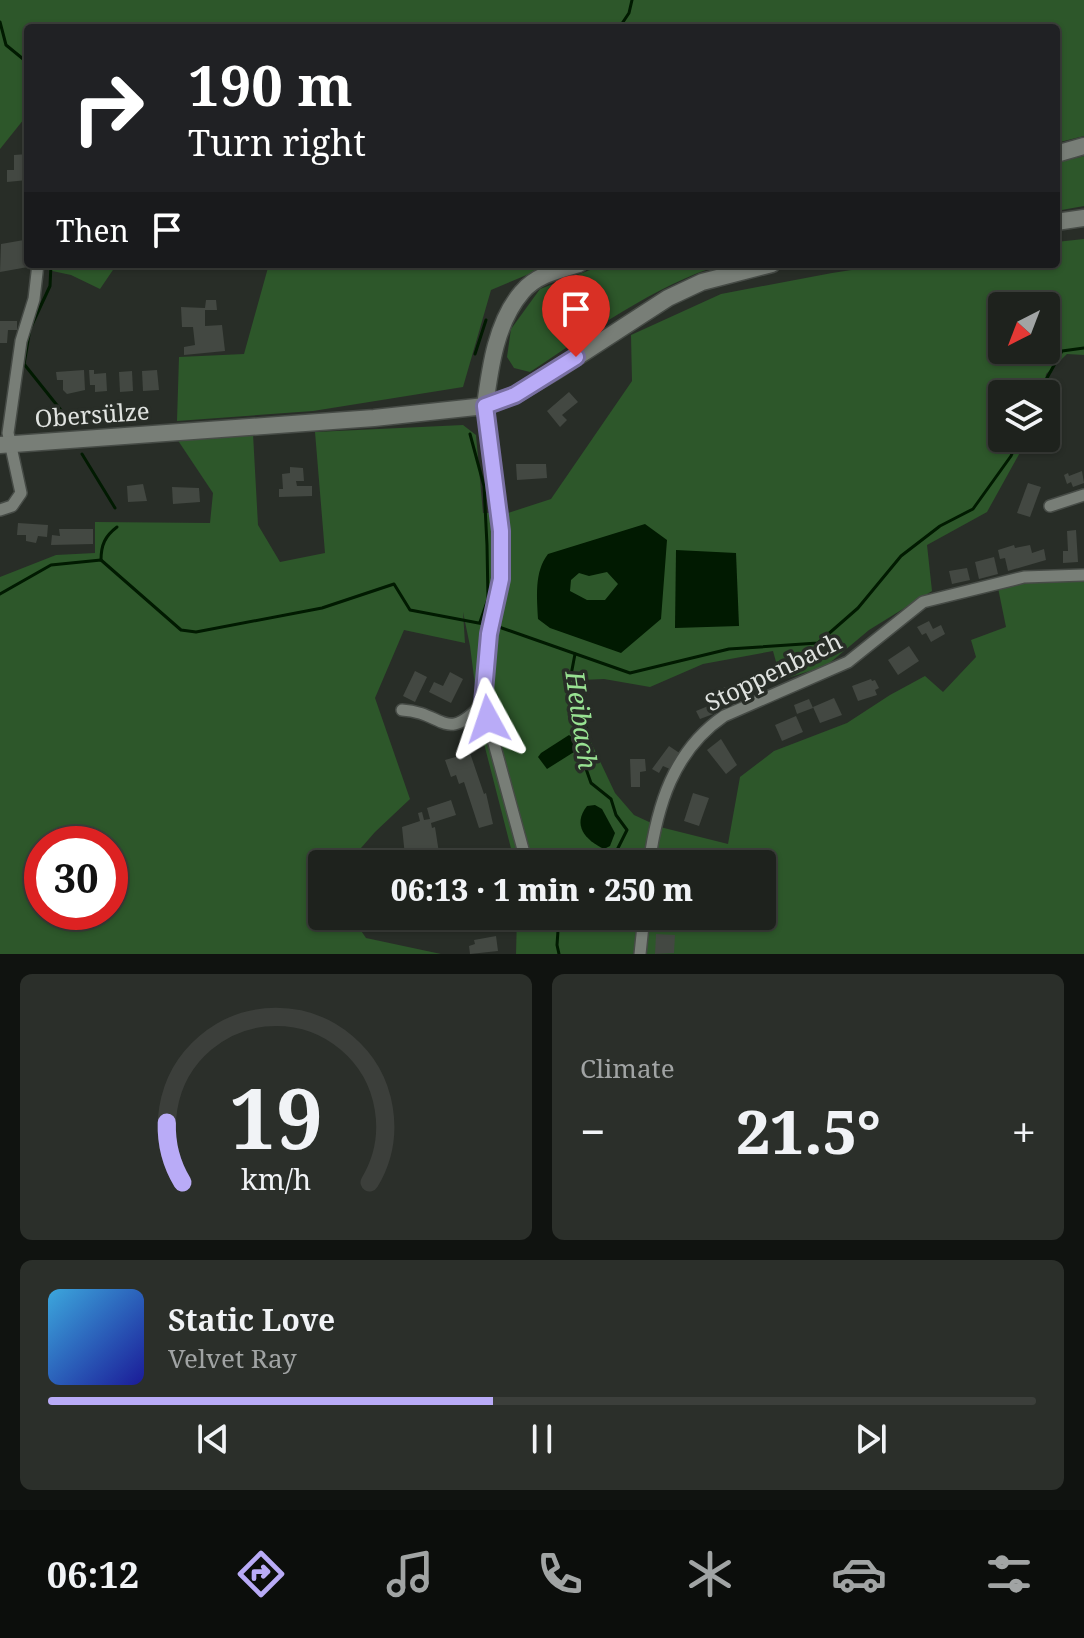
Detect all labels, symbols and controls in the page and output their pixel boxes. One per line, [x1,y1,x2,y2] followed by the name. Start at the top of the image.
[188,46,353,122] text: 190 m
[56,56,160,160] icon: right
[188,118,366,167] text: Turn right
[145,208,189,252] icon: arrive
[56,210,129,251] text: Then
[542,275,610,357] pin
[554,287,598,331] icon: arrive
[988,292,1060,364] north arrow
[988,292,1060,452] map controls
[988,380,1060,452] button: layers
[33,394,151,434] street label: Obersülze
[699,624,847,718] street label: Stoppenbach
[557,667,607,772] water label: Heibach
[446,677,530,761] position arrow
[24,826,128,930] speed limit sign: 30
[391,869,693,910] text: 06:13 · 1 min · 250 m
[580,1050,675,1086] text: Climate
[229,1060,323,1173] text: 19
[736,1090,881,1172] text: 21.5°
[580,1101,605,1161] text: −
[1011,1101,1036,1161] text: +
[241,1159,311,1198] text: km/h
[168,1299,335,1340] text: Static Love
[168,1340,297,1376] text: Velvet Ray
[191,1417,235,1461] icon: previous
[520,1417,564,1461] icon: pause
[849,1417,893,1461] icon: next
[233,1546,289,1602] icon: directions
[382,1546,438,1602] icon: music
[532,1546,588,1602] icon: phone
[682,1546,738,1602] icon: climate
[831,1546,887,1602] icon: car
[981,1546,1037,1602] icon: filters
[47,1550,139,1599] text: 06:12

